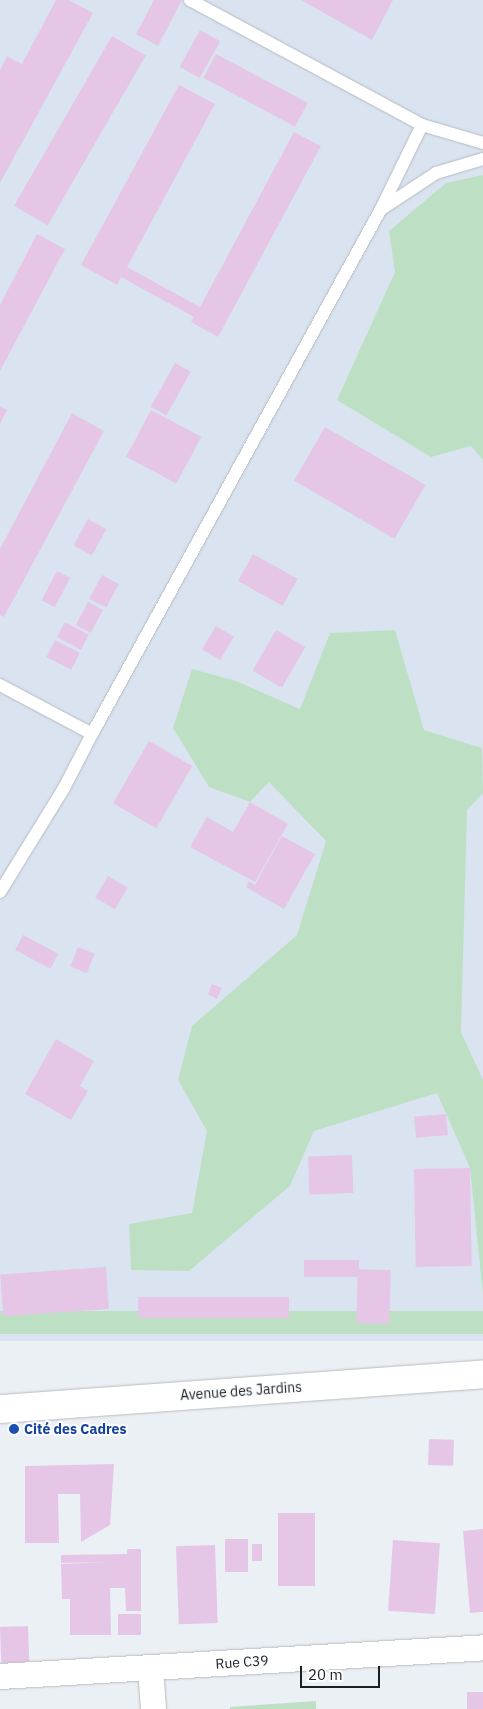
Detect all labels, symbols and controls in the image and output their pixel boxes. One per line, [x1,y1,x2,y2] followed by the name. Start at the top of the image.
[180,1378,302,1404] street label: Avenue des Jardins
[24,1421,126,1437] place label: Cité des Cadres
[8,1423,20,1435] marker: Cité des Cadres
[215,1652,269,1672] street label: Rue C39
[303,1656,383,1688] scale bar
[308,1665,343,1684] text: 20 m

